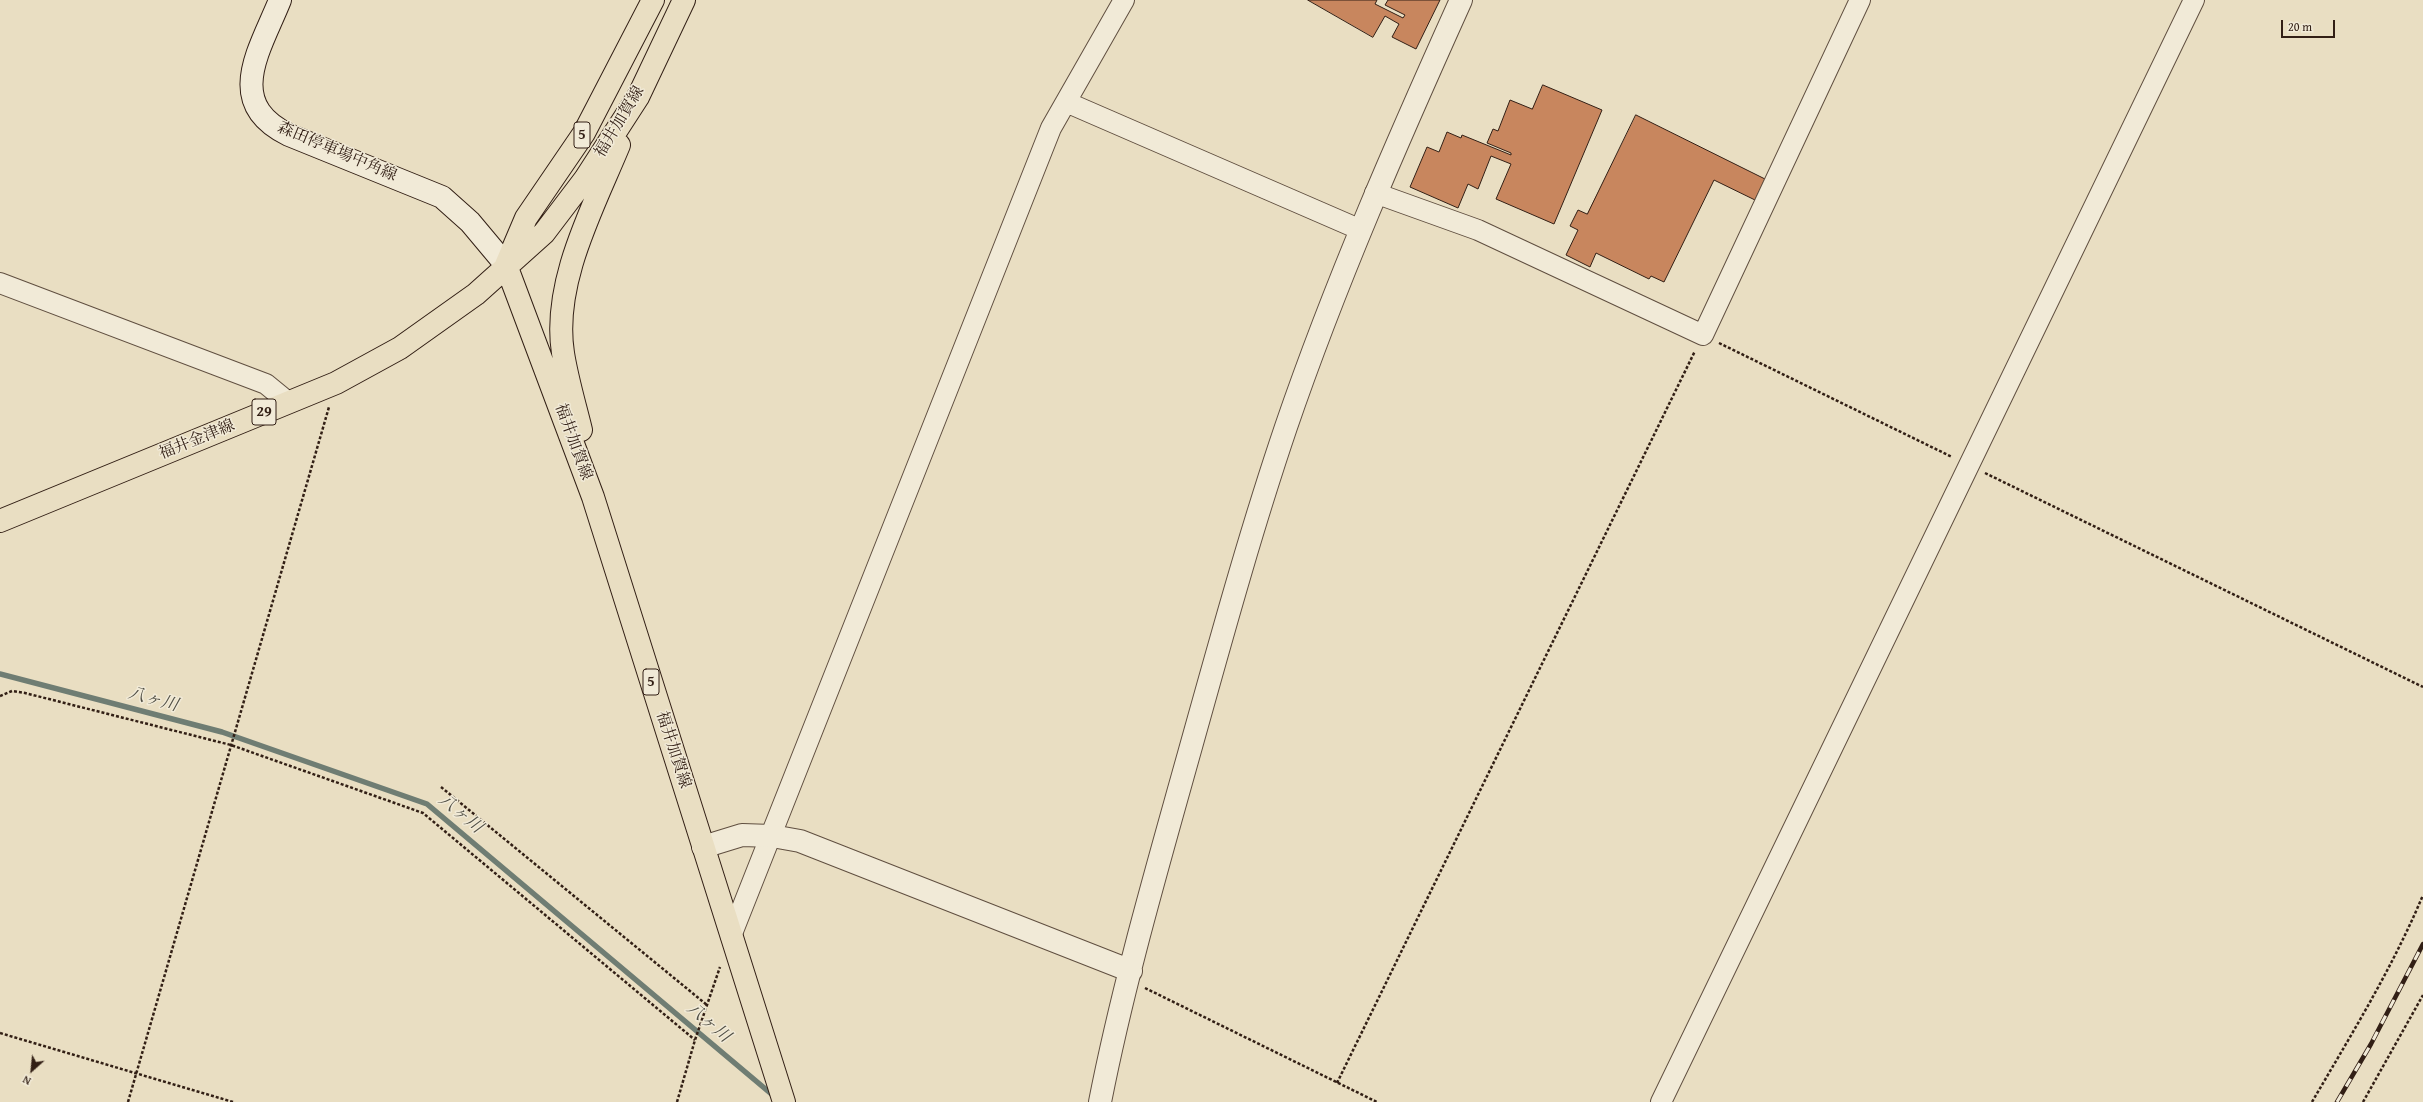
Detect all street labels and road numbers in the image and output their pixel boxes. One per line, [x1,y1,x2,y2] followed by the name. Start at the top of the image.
[591,83,649,161] street label: 福井加賀線
[274,118,400,186] street label: 森田停車場中角線
[574,122,590,148] road number: 5
[252,399,276,425] road number: 29
[550,401,596,483] street label: 福井加賀線
[156,416,238,464] street label: 福井金津線
[643,669,659,695] road number: 5
[652,709,694,791] street label: 福井加賀線

